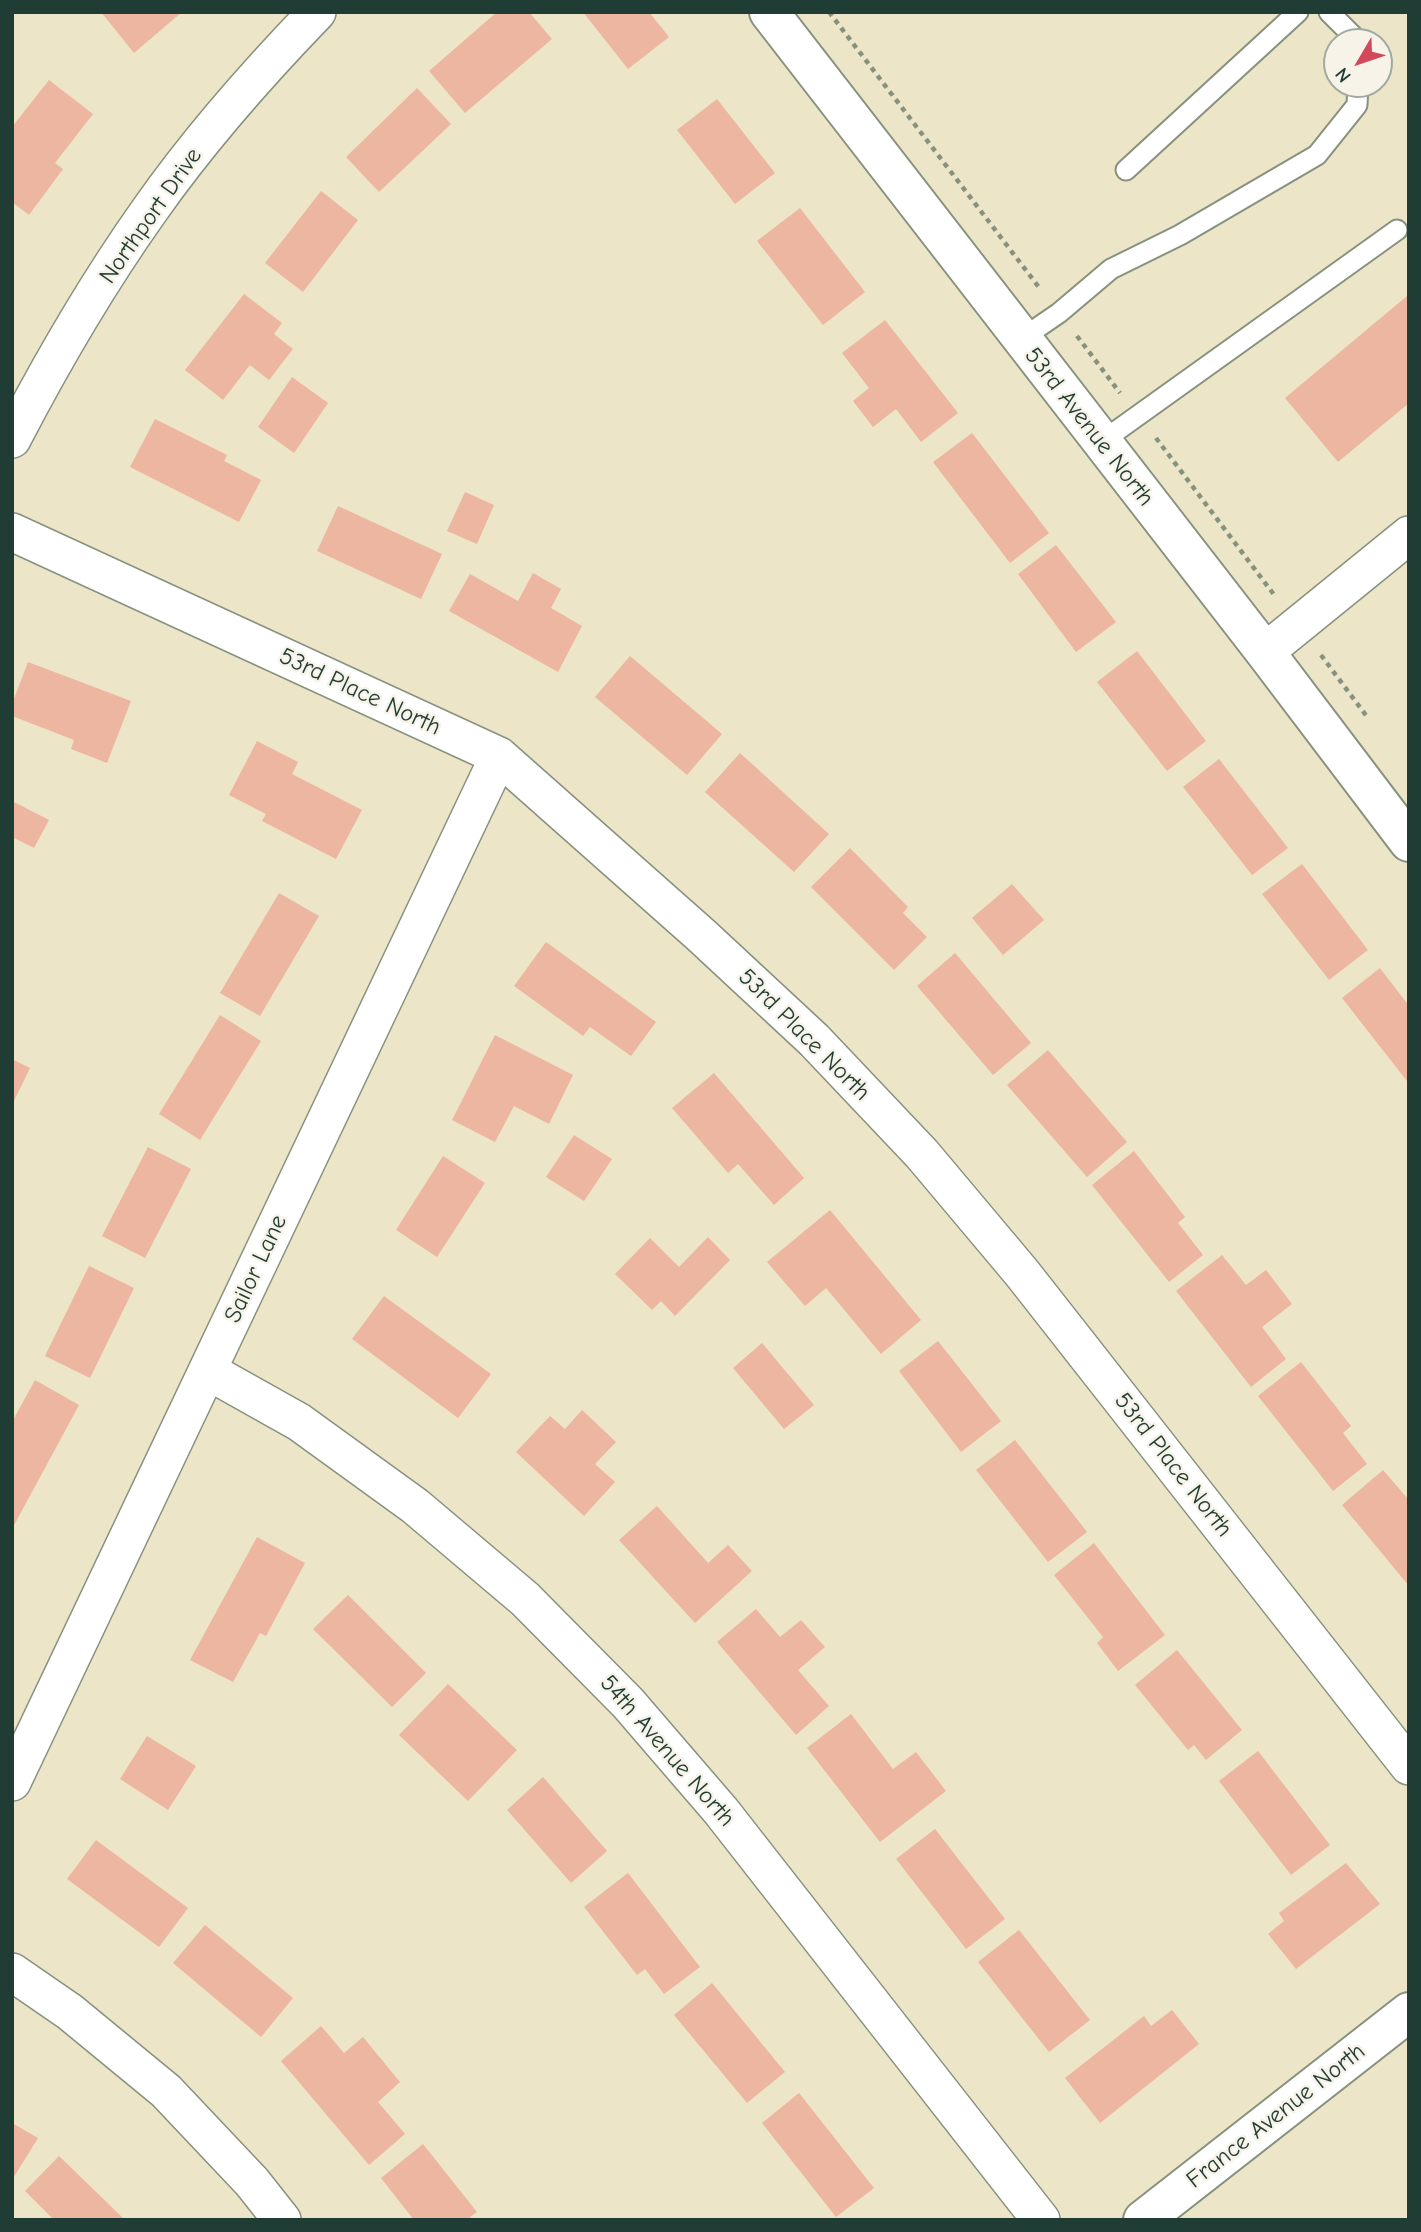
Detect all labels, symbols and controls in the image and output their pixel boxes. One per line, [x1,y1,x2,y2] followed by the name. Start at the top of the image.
[1323,28,1393,98] north arrow
[1331,63,1356,87] text: N
[94,143,208,289] street label: Northport Drive
[1018,342,1160,512] street label: 53rd Avenue North
[275,642,445,742] street label: 53rd Place North
[732,963,876,1107] street label: 53rd Place North
[218,1210,294,1328] street label: Sailor Lane
[1108,1387,1238,1543] street label: 53rd Place North
[593,1669,741,1833] street label: 54th Avenue North
[1181,2037,1371,2195] street label: France Avenue North

